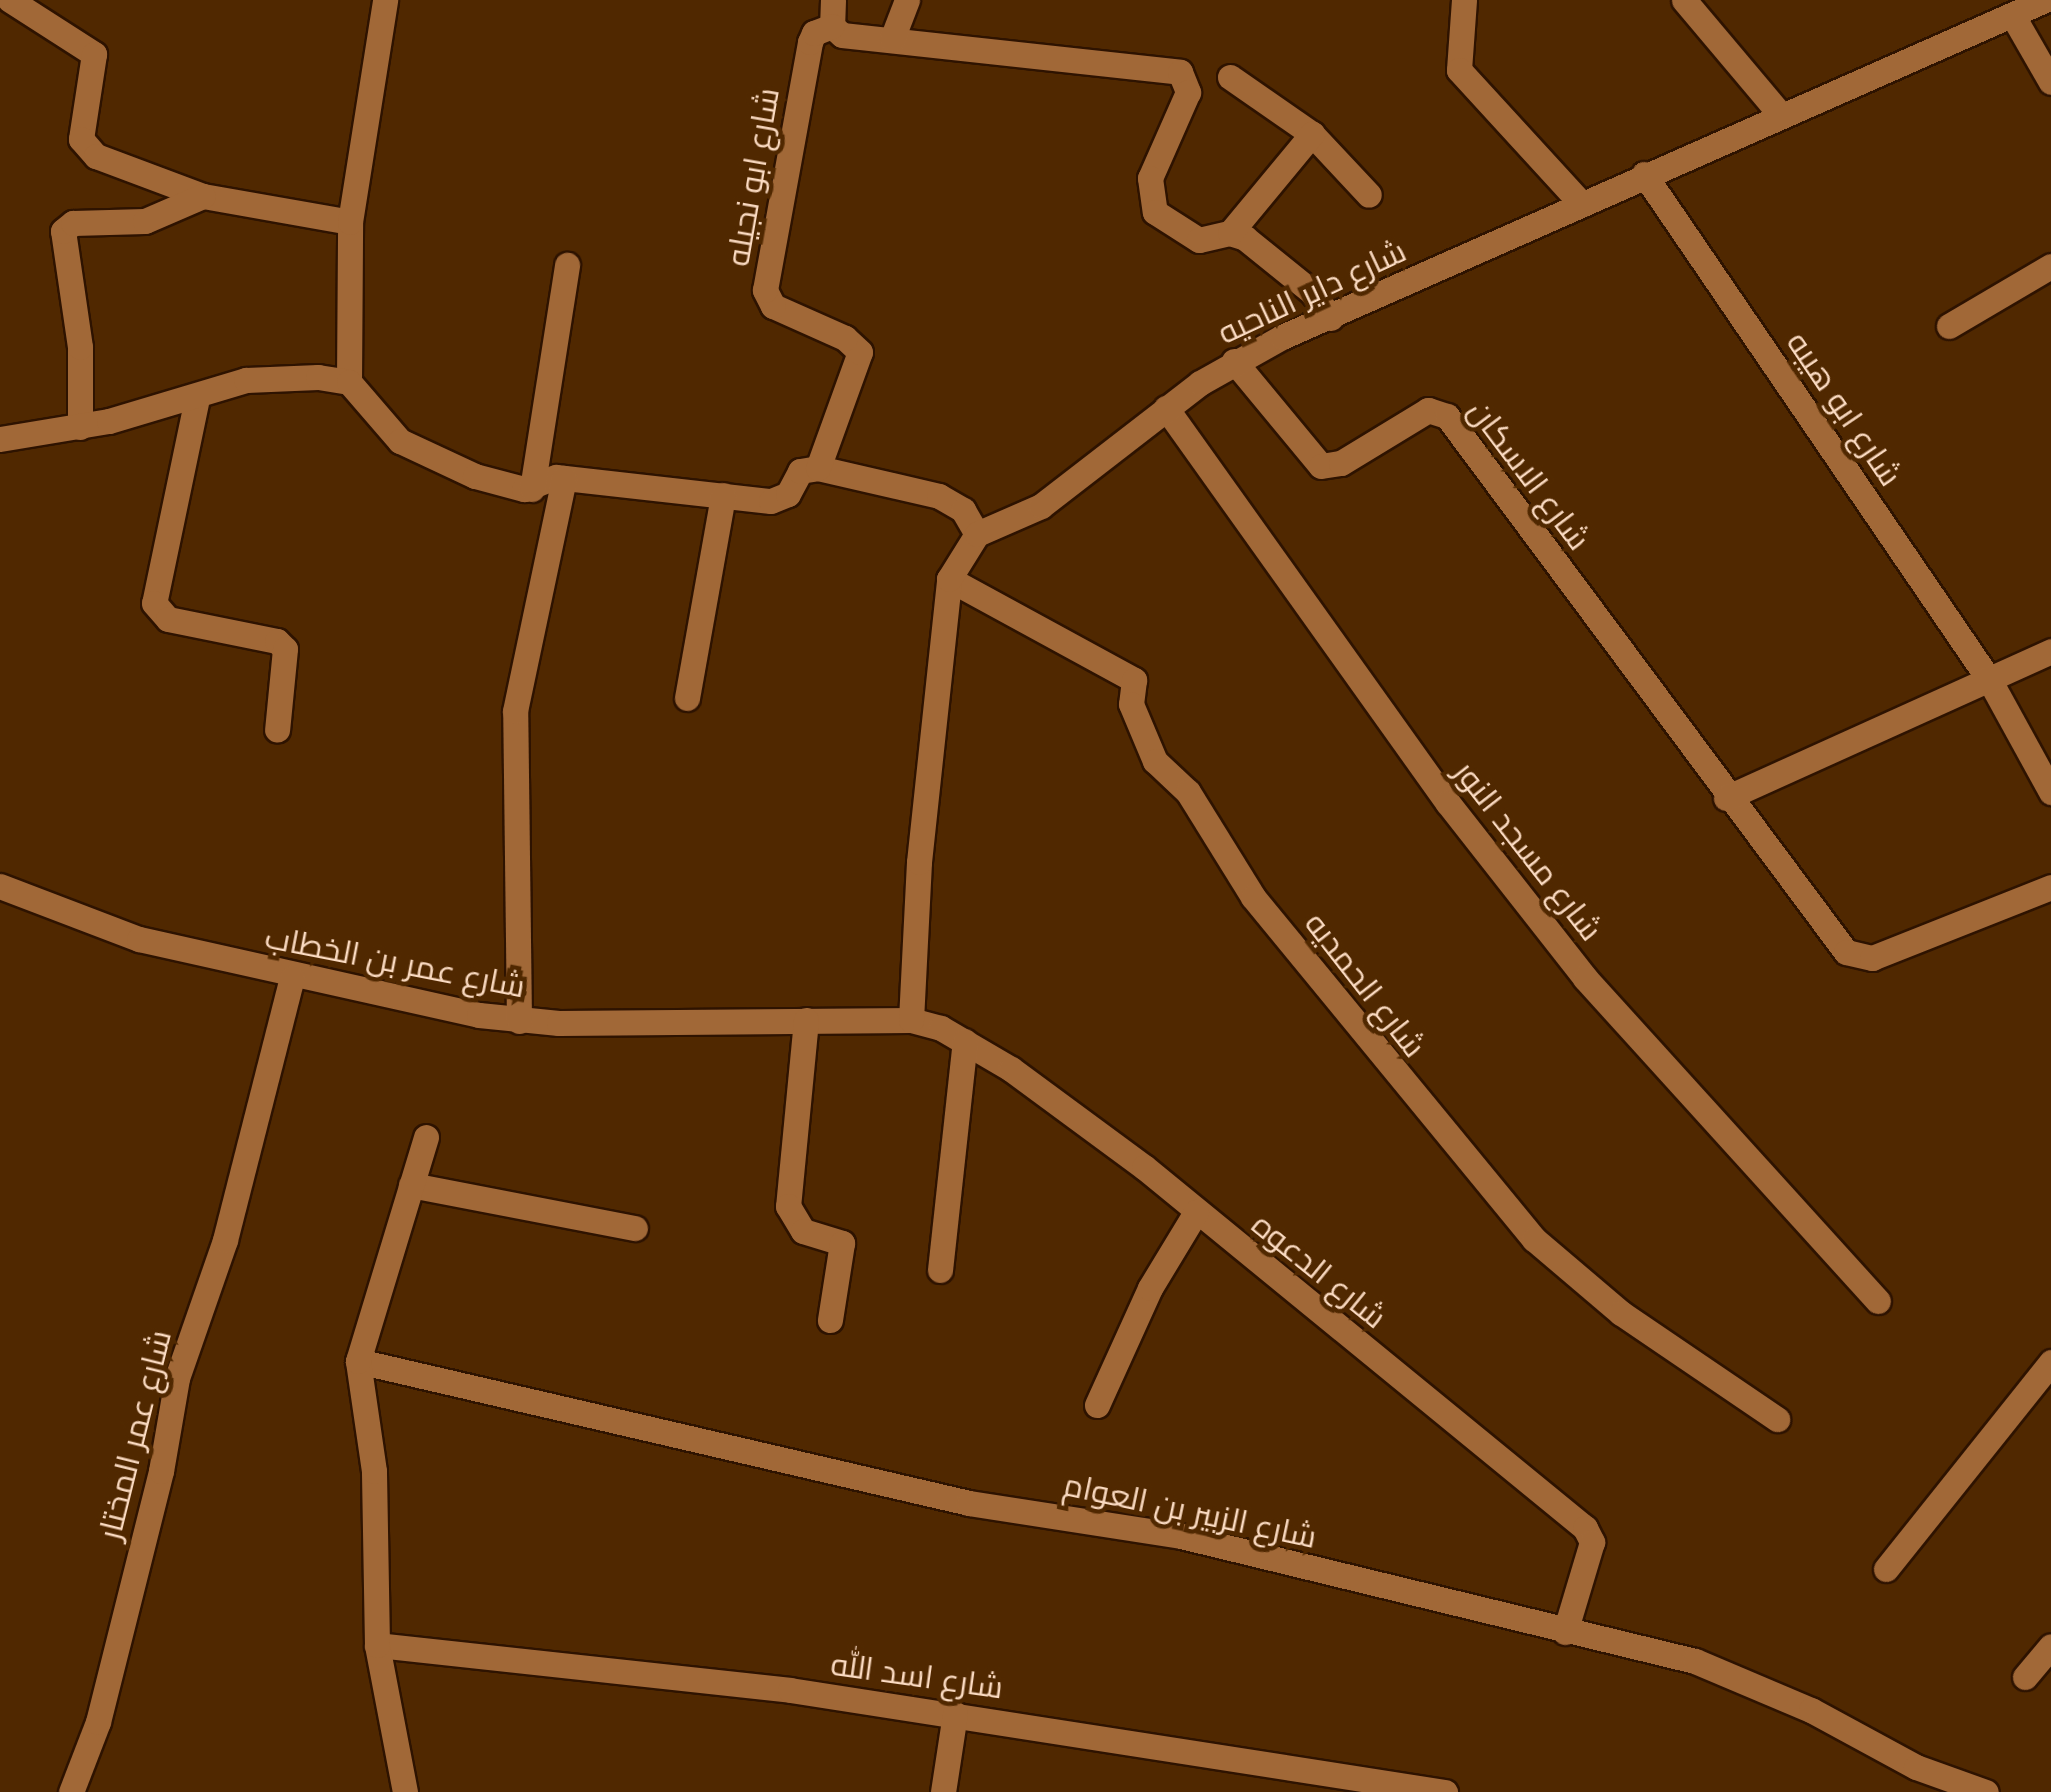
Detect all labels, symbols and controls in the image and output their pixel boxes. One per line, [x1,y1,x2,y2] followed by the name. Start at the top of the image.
[718,85,788,269] street label: شارع ابو نجيله
[1212,232,1412,352] street label: شارع داير الناحيه
[1778,325,1910,493] street label: شارع ابو هيبه
[1460,392,1598,558] street label: شارع الاسكان
[1446,754,1610,948] street label: شارع مسجد النور
[1297,905,1433,1065] street label: شارع الحمديه
[262,918,528,1006] street label: شارع عمر بن الخطاب
[1244,1205,1394,1337] street label: شارع الدعوه
[90,1326,180,1544] street label: شارع عمر المختار
[1060,1465,1320,1557] street label: شارع الزبير بن العوام
[828,1645,1006,1707] street label: شارع اسد الله

